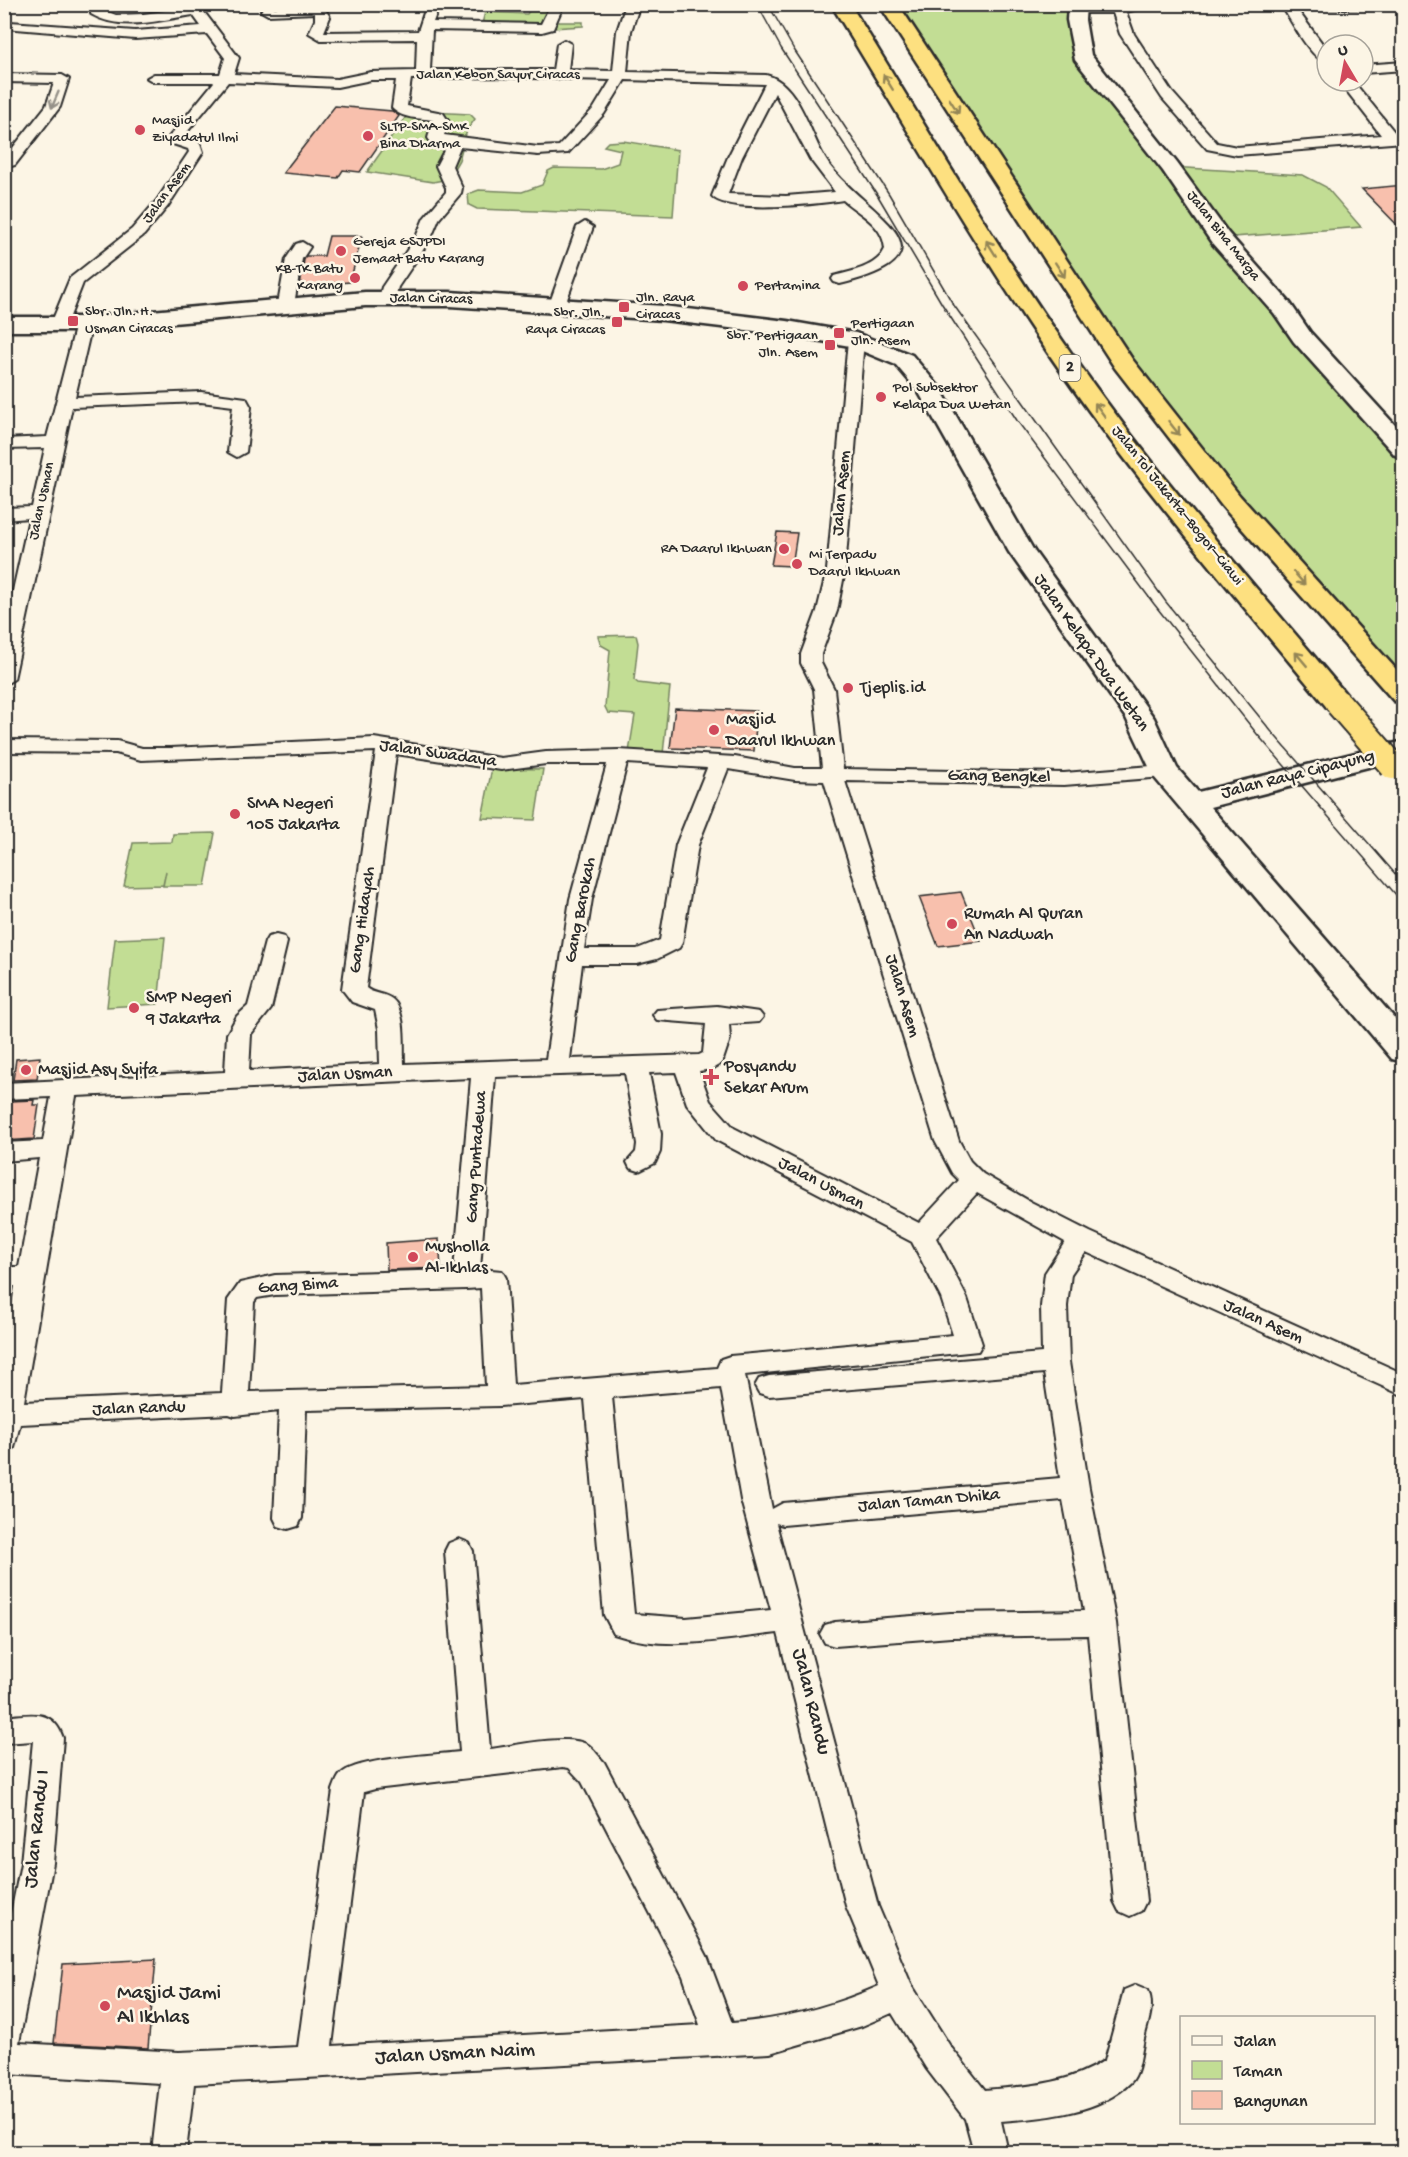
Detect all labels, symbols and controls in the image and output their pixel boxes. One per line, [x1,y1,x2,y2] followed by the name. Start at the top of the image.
[1315,33,1375,93] north arrow
[1337,41,1350,62] text: U
[416,66,580,84] street label: Jalan Kebon Sayur Ciracas
[882,74,894,91] one-way arrow
[49,90,60,108] one-way arrow
[948,98,961,115] one-way arrow
[152,112,239,147] place label: Masjid Ziyadatul Ilmi
[379,118,469,153] place label: SLTP-SMA-SMK Bina Dharma
[133,123,147,137] marker: Masjid Ziyadatul Ilmi
[361,129,375,143] marker: SLTP-SMA-SMK Bina Dharma
[139,159,195,227] street label: Jalan Asem
[1182,187,1264,285] street label: Jalan Bina Marga
[353,233,484,268] place label: Gereja GSJPDI Jemaat Batu Karang
[985,240,997,257] one-way arrow
[334,244,348,258] marker: Gereja GSJPDI Jemaat Batu Karang
[276,260,343,295] place label: KB-TK Batu Karang
[1055,261,1067,278] one-way arrow
[348,271,362,285] marker: KB-TK Batu Karang
[754,277,821,295] place label: Pertamina
[736,279,750,293] marker: Pertamina
[390,289,473,309] street label: Jalan Ciracas
[636,289,695,324] place label: Jln. Raya Ciracas
[617,300,631,314] marker: Jln. Raya Ciracas
[85,303,173,338] place label: Sbr. Jln. H. Usman Ciracas
[526,304,605,339] place label: Sbr. Jln. Raya Ciracas
[66,314,80,328] marker: Sbr. Jln. H. Usman Ciracas
[610,315,624,329] marker: Sbr. Jln. Raya Ciracas
[850,315,914,350] place label: Pertigaan Jln. Asem
[832,326,846,340] marker: Pertigaan Jln. Asem
[727,327,818,362] place label: Sbr. Pertigaan Jln. Asem
[823,338,837,352] marker: Sbr. Pertigaan Jln. Asem
[1060,355,1080,381] road number: 2
[892,379,1011,414] place label: Pol Subsektor Kelapa Dua Wetan
[874,390,888,404] marker: Pol Subsektor Kelapa Dua Wetan
[1094,402,1106,418] one-way arrow
[1168,420,1181,436] one-way arrow
[1107,423,1247,589] street label: Jalan Tol Jakarta–Bogor–Ciawi
[828,449,856,537] street label: Jalan Asem
[25,461,59,541] street label: Jalan Usman
[661,540,772,558] place label: RA Daarul Ikhwan
[777,542,791,556] marker: RA Daarul Ikhwan
[808,546,900,581] place label: Mi Terpadu Daarul Ikhwan
[790,557,804,571] marker: Mi Terpadu Daarul Ikhwan
[1029,570,1154,736] street label: Jalan Kelapa Dua Wetan
[1292,571,1306,586] one-way arrow
[1295,651,1308,667] one-way arrow
[859,678,926,699] place label: Tjeplis.id
[841,681,855,695] marker: Tjeplis.id
[725,710,836,752] place label: Masjid Daarul Ikhwan
[707,723,721,737] marker: Masjid Daarul Ikhwan
[378,735,499,773] street label: Jalan Swadaya
[1219,746,1377,804] street label: Jalan Raya Cipayung
[947,766,1051,788] street label: Gang Bengkel
[246,794,340,836] place label: SMA Negeri 105 Jakarta
[228,807,242,821] marker: SMA Negeri 105 Jakarta
[560,855,602,965] street label: Gang Barokah
[345,865,381,975] street label: Gang Hidayah
[964,904,1083,946] place label: Rumah Al Quran An Nadwah
[945,917,959,931] marker: Rumah Al Quran An Nadwah
[879,952,925,1040] street label: Jalan Asem
[145,988,232,1030] place label: SMP Negeri 9 Jakarta
[127,1001,141,1015] marker: SMP Negeri 9 Jakarta
[723,1057,809,1099] place label: Posyandu Sekar Arum
[38,1060,159,1081] place label: Masjid Asy Syifa
[297,1062,393,1088] street label: Jalan Usman
[19,1063,33,1077] marker: Masjid Asy Syifa
[702,1068,720,1086] marker: Posyandu Sekar Arum
[462,1089,492,1224] street label: Gang Puntadewa
[774,1153,868,1216] street label: Jalan Usman
[425,1237,491,1279] place label: Musholla Al-Ikhlas
[406,1250,420,1264] marker: Musholla Al-Ikhlas
[257,1273,340,1299] street label: Gang Bima
[1220,1295,1307,1349] street label: Jalan Asem
[92,1397,187,1421] street label: Jalan Randu
[857,1484,1002,1518] street label: Jalan Taman Dhika
[785,1646,835,1758] street label: Jalan Randu
[19,1769,57,1889] street label: Jalan Randu I
[117,1982,221,2031] place label: Masjid Jami Al Ikhlas
[98,1999,112,2013] marker: Masjid Jami Al Ikhlas
[1180,2016,1375,2124] legend
[1234,2032,1276,2053] text: Jalan
[374,2038,536,2072] street label: Jalan Usman Naim
[1233,2062,1283,2083] text: Taman
[1233,2092,1308,2113] text: Bangunan

